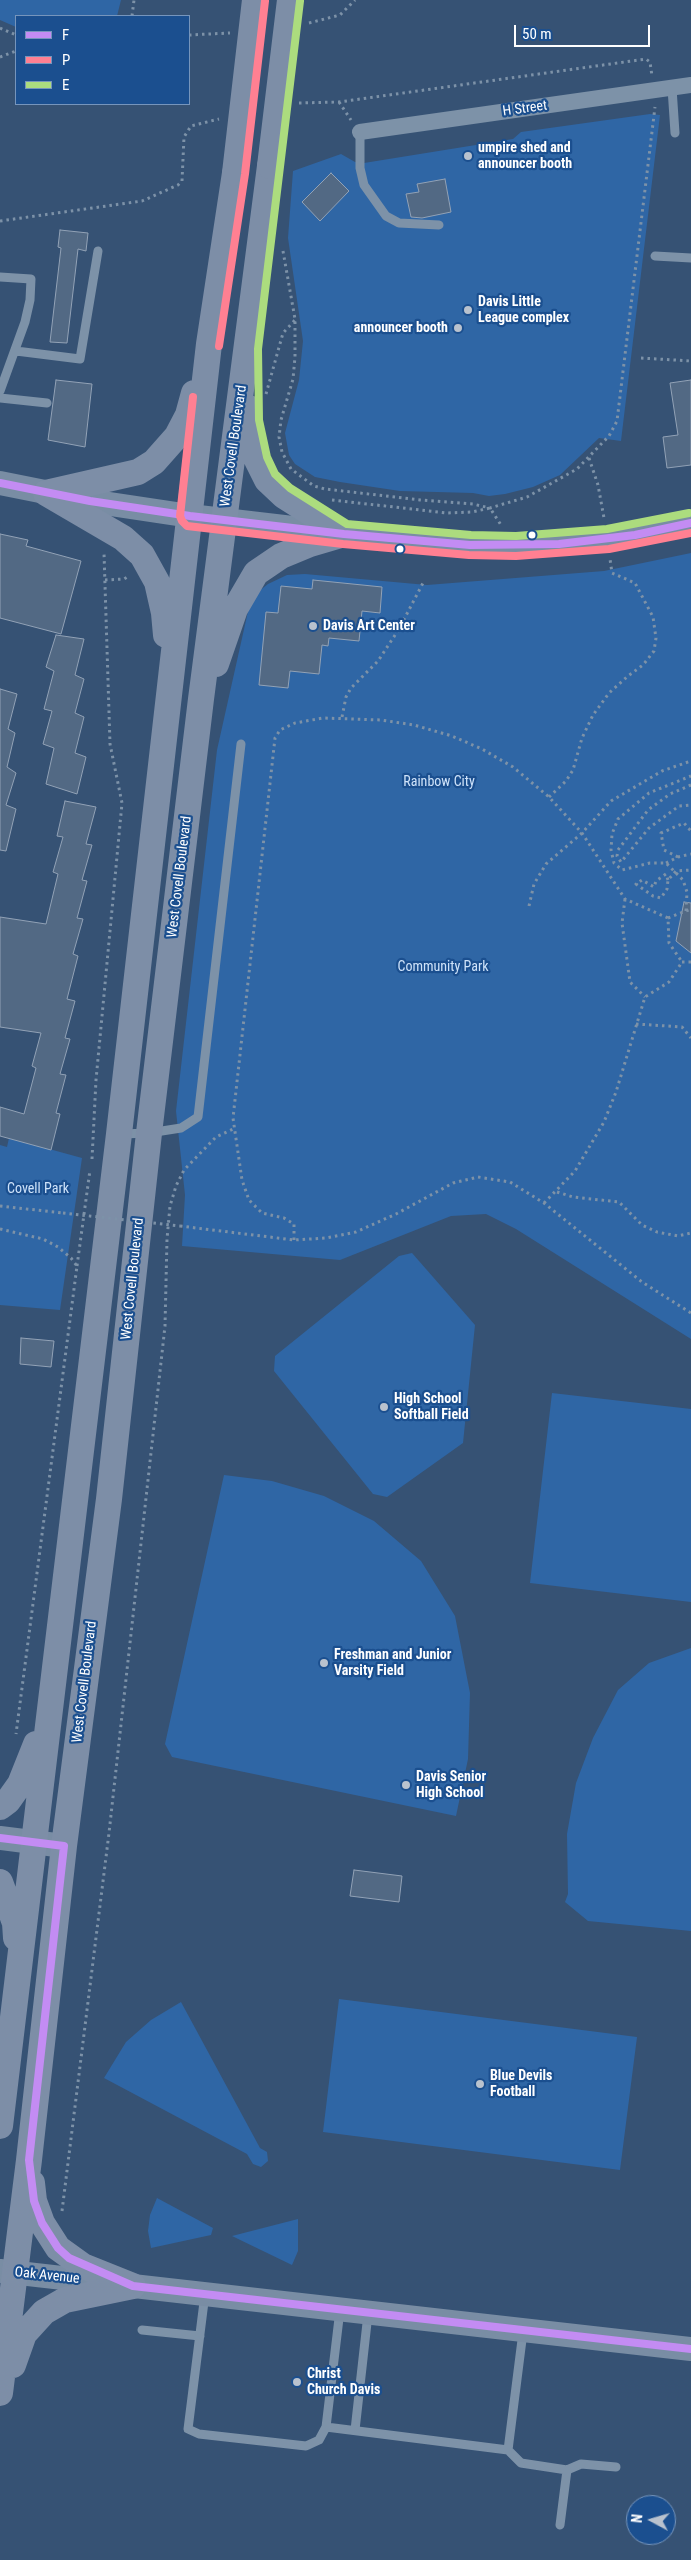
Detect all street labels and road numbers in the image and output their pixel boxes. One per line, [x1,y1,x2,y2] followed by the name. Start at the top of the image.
[502,98,548,120] street label: H Street
[217,384,251,508] street label: West Covell Boulevard
[164,815,196,939] street label: West Covell Boulevard
[118,1217,148,1341] street label: West Covell Boulevard
[69,1620,101,1744] street label: West Covell Boulevard
[14,2264,80,2288] street label: Oak Avenue

